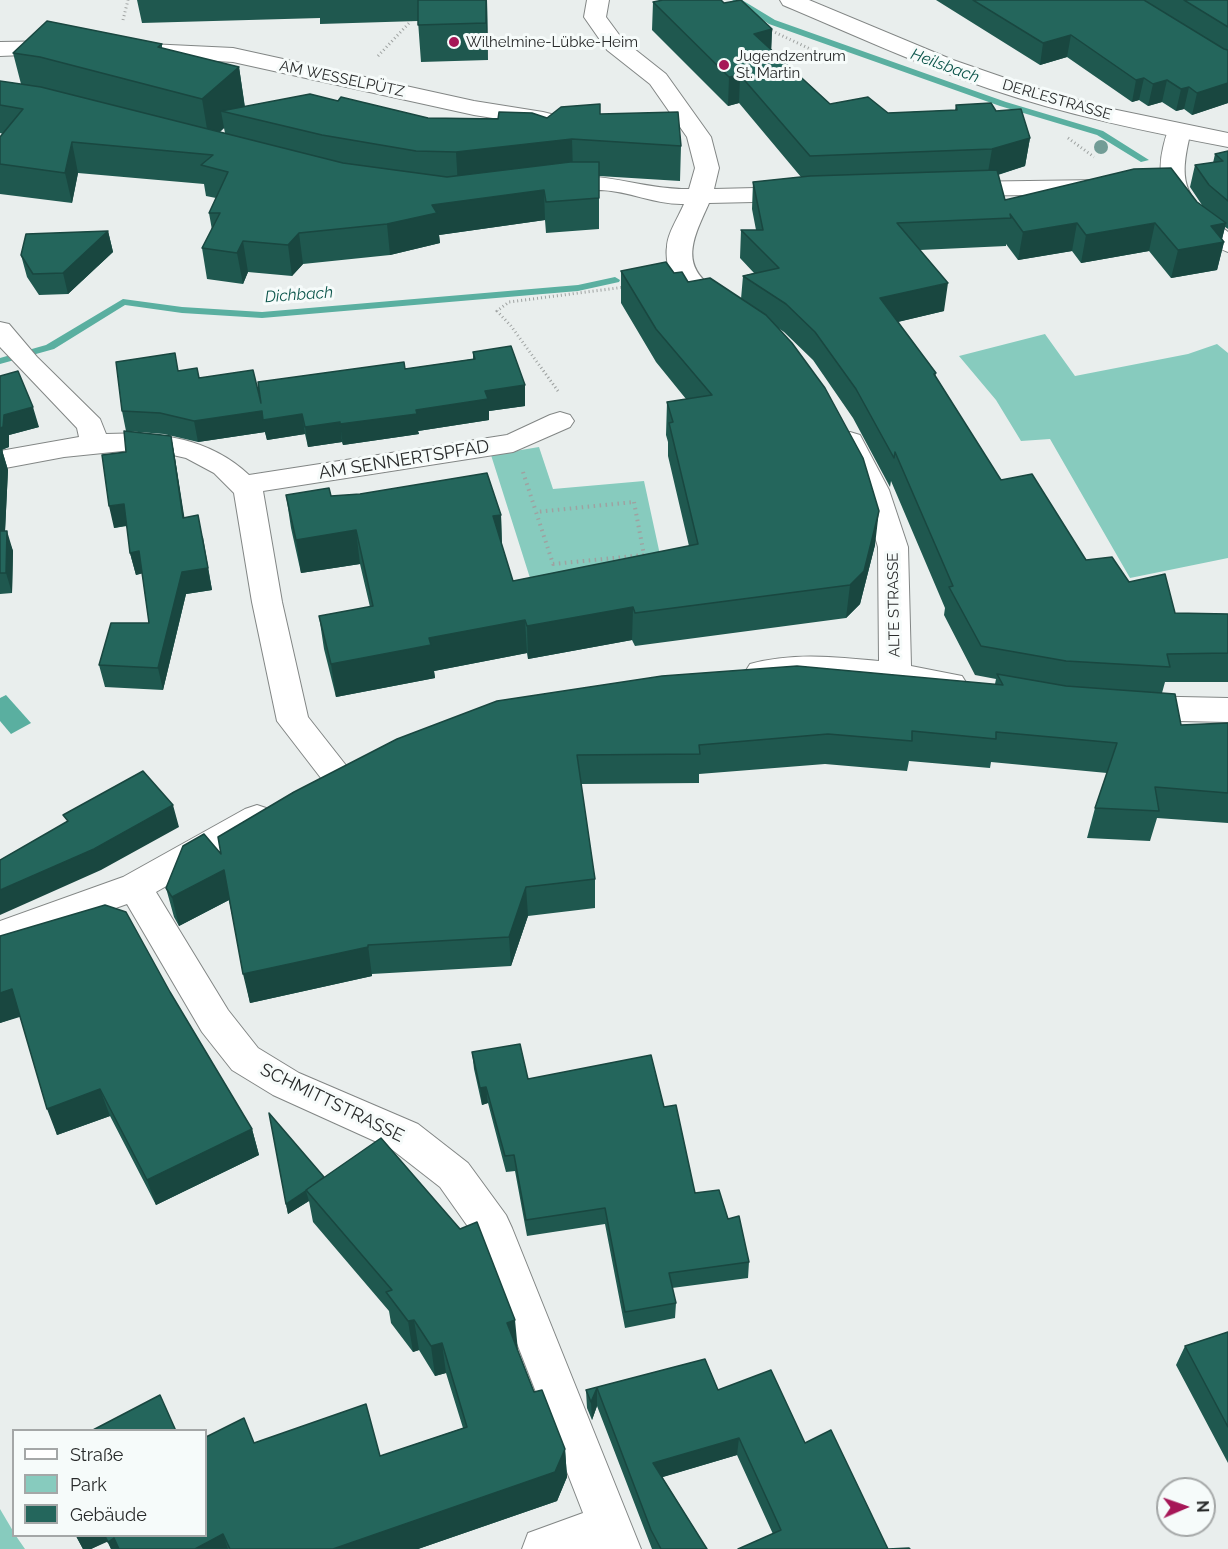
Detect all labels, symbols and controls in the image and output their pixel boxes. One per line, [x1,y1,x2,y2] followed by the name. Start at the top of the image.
[466,33,638,51] place label: Wilhelmine-Lübke-Heim
[447,35,461,49] marker: Wilhelmine-Lübke-Heim
[908,45,982,87] water label: Heilsbach
[736,47,846,82] place label: Jugendzentrum St. Martin
[278,57,406,101] street label: AM WESSELPÜTZ
[717,58,731,72] marker: Jugendzentrum St. Martin
[1000,76,1114,124] street label: DERLESTRASSE
[264,283,334,307] water label: Dichbach
[317,436,491,484] street label: AM SENNERTSPFAD
[884,553,904,657] street label: ALTE STRASSE
[257,1059,407,1147] street label: SCHMITTSTRASSE
[12,1429,207,1537] legend
[70,1444,123,1465] text: Straße
[70,1474,107,1495] text: Park
[1156,1477,1216,1537] north arrow
[1193,1500,1212,1513] text: N
[70,1504,147,1525] text: Gebäude

